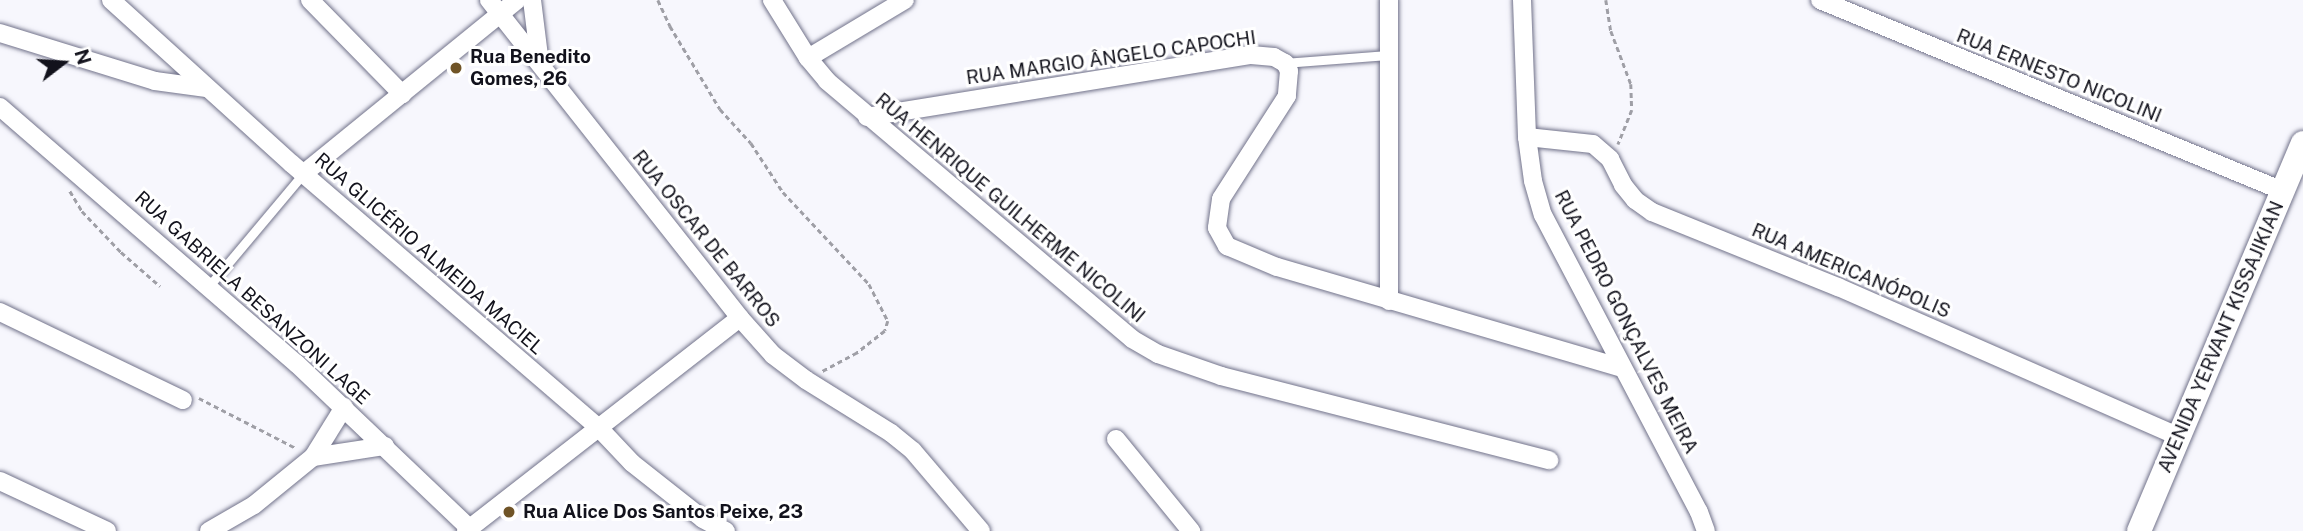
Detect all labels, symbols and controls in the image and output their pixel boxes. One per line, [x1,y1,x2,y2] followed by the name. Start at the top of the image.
[1953,24,2165,128] street label: RUA ERNESTO NICOLINI
[965,26,1257,90] street label: RUA MARGIO ÂNGELO CAPOCHI
[28,28,98,98] north arrow
[470,46,591,90] place label: Rua Benedito Gomes, 26
[70,47,96,67] text: N
[448,60,464,76] marker: Rua Benedito Gomes, 26
[871,88,1149,328] street label: RUA HENRIQUE GUILHERME NICOLINI
[628,146,784,332] street label: RUA OSCAR DE BARROS
[310,148,548,360] street label: RUA GLICÉRIO ALMEIDA MACIEL
[130,186,374,410] street label: RUA GABRIELA BESANZONI LAGE
[1549,187,1703,457] street label: RUA PEDRO GONÇALVES MEIRA
[2153,198,2289,476] street label: AVENIDA YERVANT KISSAJIKIAN
[1748,219,1954,323] street label: RUA AMERICANÓPOLIS
[523,501,803,523] place label: Rua Alice Dos Santos Peixe, 23
[501,504,517,520] marker: Rua Alice Dos Santos Peixe, 23

